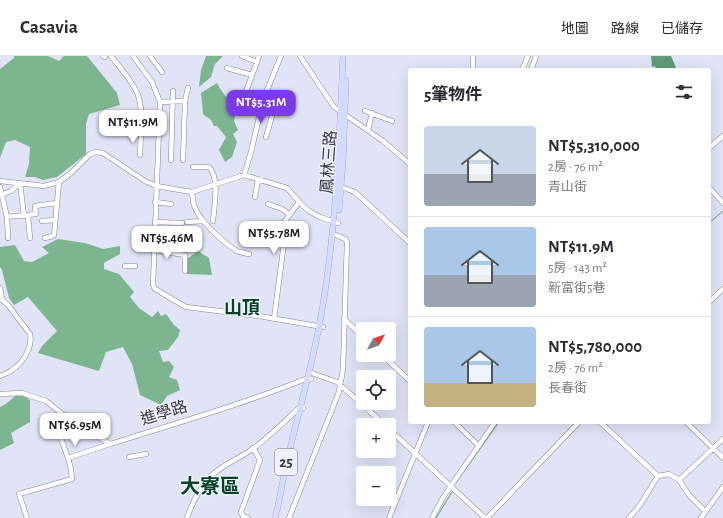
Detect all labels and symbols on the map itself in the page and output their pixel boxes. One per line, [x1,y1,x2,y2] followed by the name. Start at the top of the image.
[220,90,302,124] pin: NT$5.31M
[92,110,174,144] pin: NT$11.9M
[318,129,339,194] street label: 鳳林三路
[233,221,315,255] pin: NT$5.78M
[126,226,208,260] pin: NT$5.46M
[224,299,260,318] district label: 山頂
[356,322,396,362] north arrow
[138,397,189,428] street label: 進學路
[34,413,116,447] pin: NT$6.95M
[275,449,297,475] road number: 25
[180,475,240,497] district label: 大寮區

